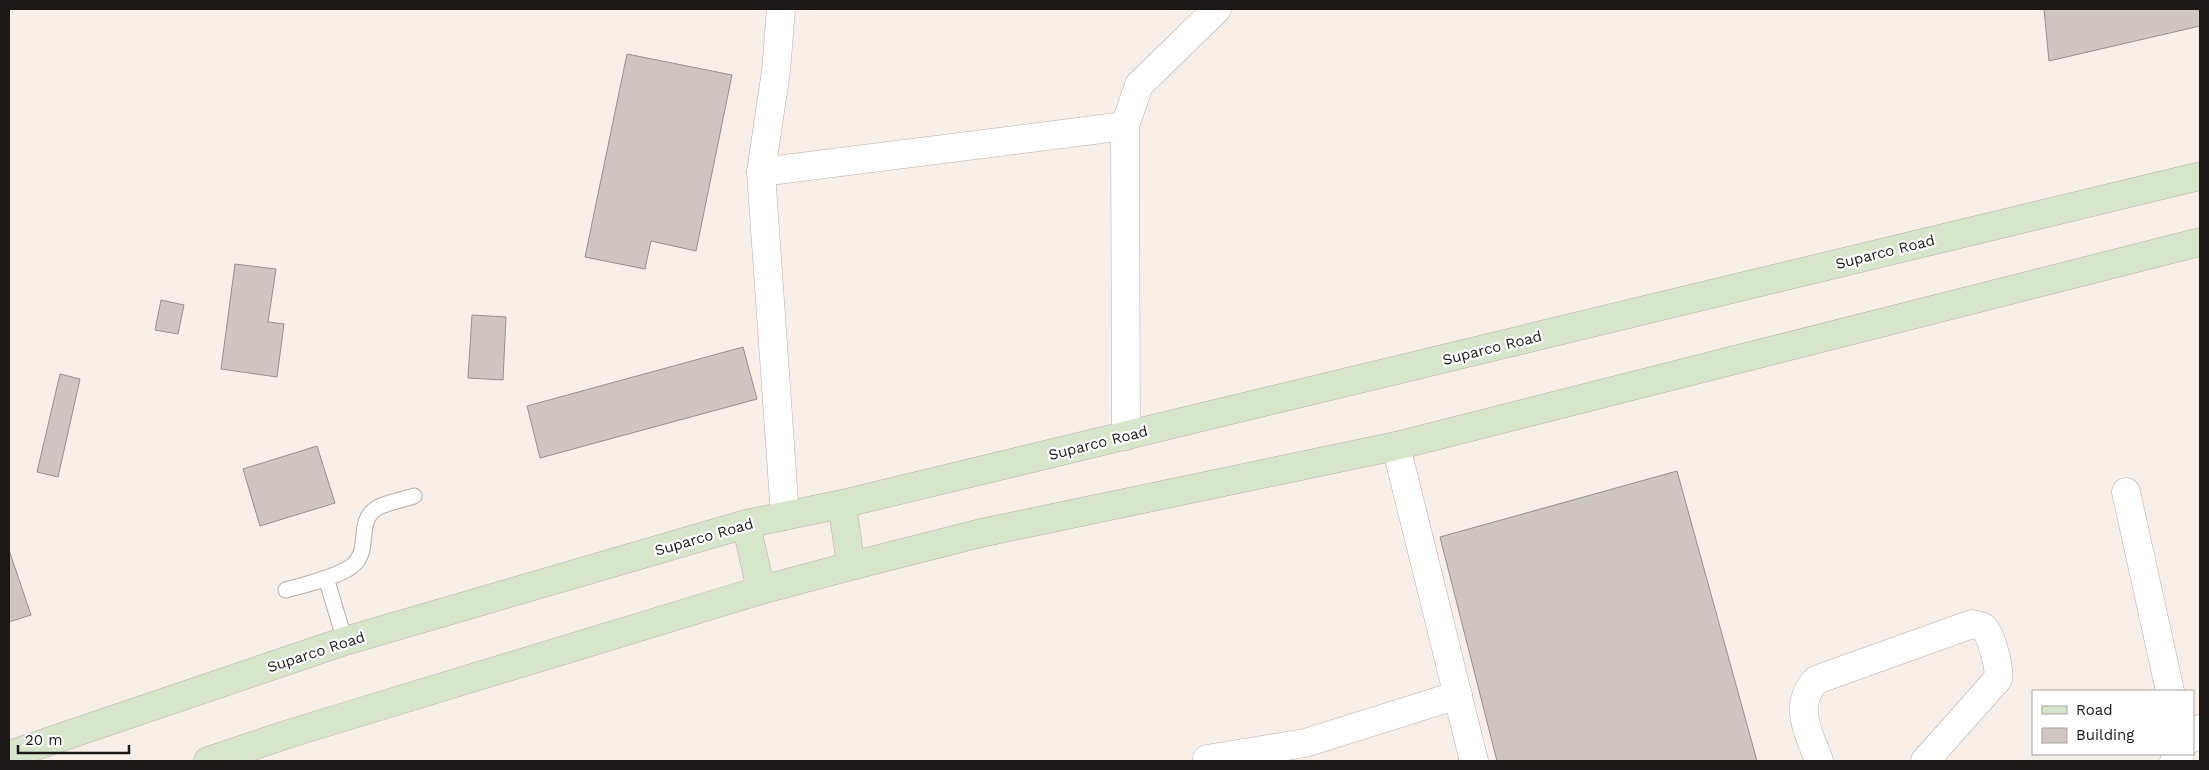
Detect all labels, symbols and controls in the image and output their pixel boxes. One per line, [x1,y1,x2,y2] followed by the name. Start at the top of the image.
[1833,231,1937,273] street label: Suparco Road
[1440,327,1544,369] street label: Suparco Road
[1046,422,1150,464] street label: Suparco Road
[653,514,755,560] street label: Suparco Road
[265,628,367,676] street label: Suparco Road
[2032,690,2194,755] legend
[2076,701,2113,719] text: Road
[18,722,129,754] scale bar
[2076,726,2134,744] text: Building
[25,731,63,749] text: 20 m

